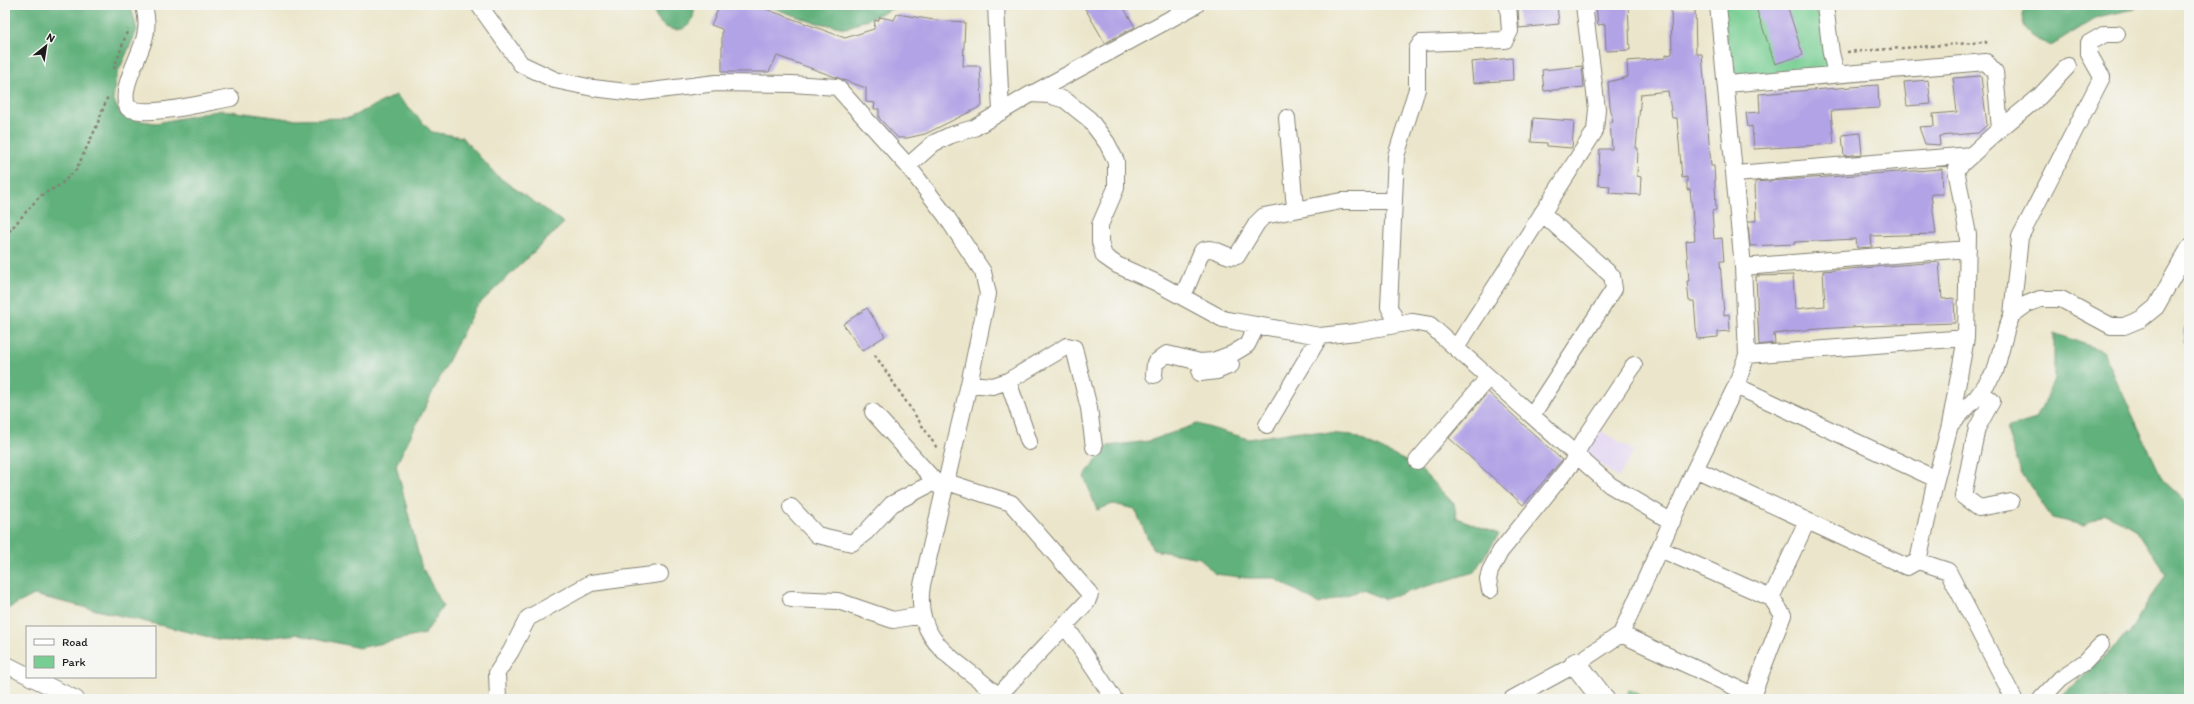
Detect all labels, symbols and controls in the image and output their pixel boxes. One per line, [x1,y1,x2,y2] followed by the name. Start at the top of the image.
[26,26,66,66] north arrow
[44,30,57,45] text: N
[26,626,156,678] legend
[62,635,88,649] text: Road
[62,655,86,669] text: Park

